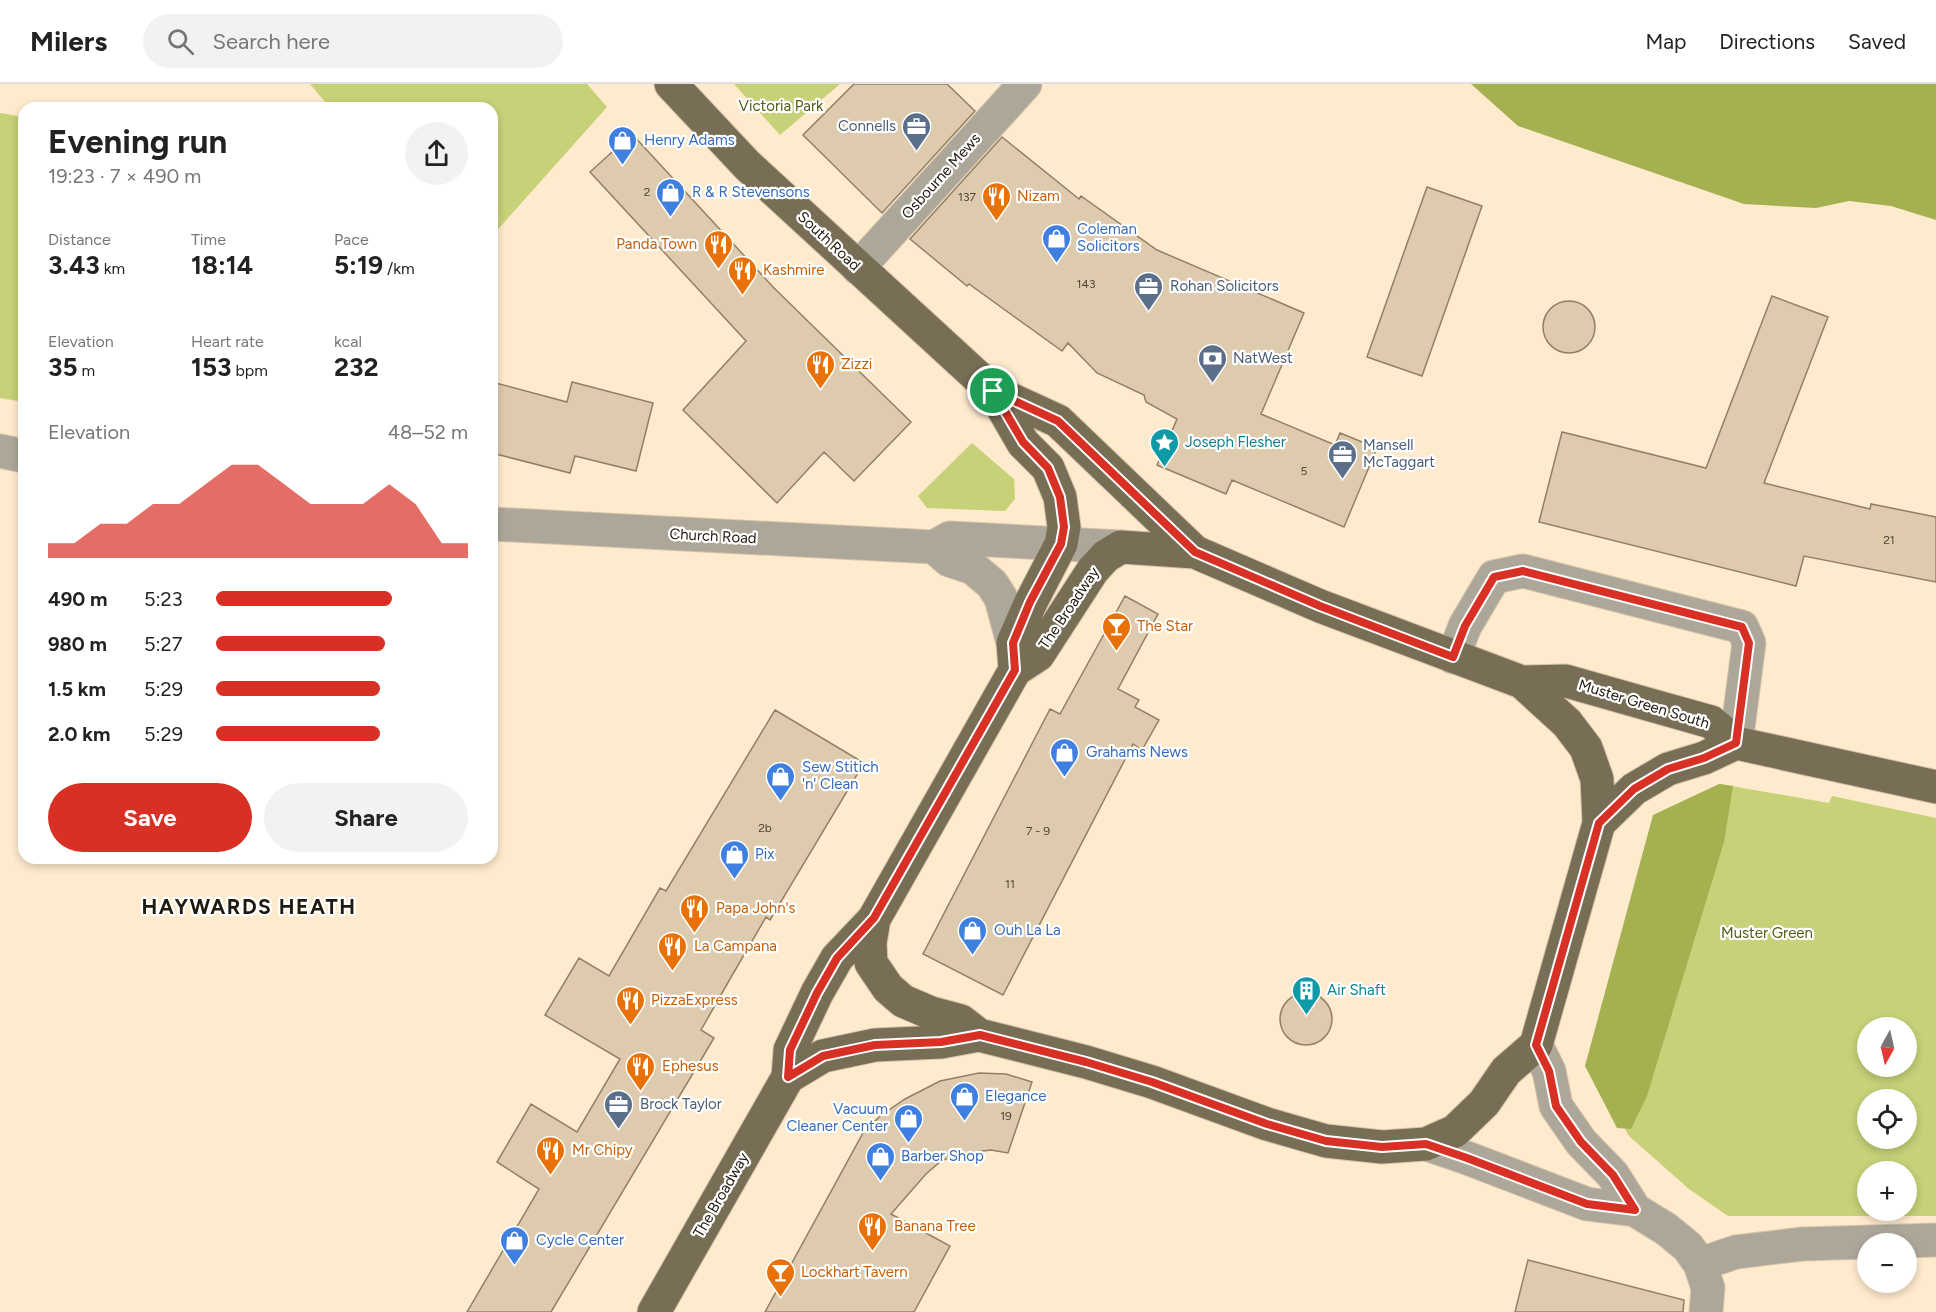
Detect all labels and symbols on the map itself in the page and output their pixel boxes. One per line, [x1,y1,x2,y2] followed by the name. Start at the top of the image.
[739,97,824,115] park label: Victoria Park
[901,110,933,152] office icon: Connells
[838,117,896,135] place label: Connells
[607,124,639,166] shop icon: Henry Adams
[898,129,984,223] street label: Osbourne Mews
[644,131,735,149] place label: Henry Adams
[655,176,687,218] shop icon: R & R Stevensons
[980,180,1012,222] restaurant icon: Nizam
[692,183,810,201] place label: R & R Stevensons
[644,185,650,199] house number: 2
[1017,187,1060,205] place label: Nizam
[958,190,977,204] house number: 137
[794,208,864,274] street label: South Road
[1077,220,1140,255] place label: Coleman Solicitors
[1040,222,1072,264] shop icon: Coleman Solicitors
[702,228,734,270] restaurant icon: Panda Town
[616,235,697,253] place label: Panda Town
[726,254,758,296] restaurant icon: Kashmire
[763,261,825,279] place label: Kashmire
[1133,270,1165,312] office icon: Rohan Solicitors
[1077,277,1095,291] house number: 143
[1170,277,1279,295] place label: Rohan Solicitors
[1196,342,1228,384] bank icon: NatWest
[804,348,836,390] restaurant icon: Zizzi
[1233,349,1293,367] place label: NatWest
[841,355,872,373] place label: Zizzi
[967,365,1018,416] pin
[1148,426,1180,468] place icon: Joseph Flesher
[1185,433,1286,451] place label: Joseph Flesher
[1363,436,1435,471] place label: Mansell McTaggart
[1326,438,1358,480] office icon: Mansell McTaggart
[1301,464,1308,478] house number: 5
[669,525,757,547] street label: Church Road
[1883,533,1895,547] house number: 21
[1035,564,1103,652] street label: The Broadway
[1100,610,1132,652] bar icon: The Star
[1137,617,1193,635] place label: The Star
[1576,676,1712,732] street label: Muster Green South
[1049,736,1081,778] shop icon: Grahams News
[1086,743,1188,761] place label: Grahams News
[802,758,879,793] place label: Sew Stitich 'n' Clean
[765,760,797,802] shop icon: Sew Stitich 'n' Clean
[758,821,772,835] house number: 2b
[1026,824,1050,838] house number: 7 - 9
[718,838,750,880] shop icon: Pix
[755,845,774,863] place label: Pix
[1005,877,1015,891] house number: 11
[679,892,711,934] restaurant icon: Papa John's
[142,894,356,919] district label: HAYWARDS HEATH
[716,899,796,917] place label: Papa John's
[957,914,989,956] shop icon: Ouh La La
[994,921,1061,939] place label: Ouh La La
[1721,924,1813,942] park label: Muster Green
[657,930,689,972] restaurant icon: La Campana
[694,937,777,955] place label: La Campana
[1290,974,1322,1016] building icon: Air Shaft
[1327,981,1386,999] place label: Air Shaft
[614,984,646,1026] restaurant icon: PizzaExpress
[651,991,738,1009] place label: PizzaExpress
[1857,1017,1917,1077] north arrow
[625,1050,657,1092] restaurant icon: Ephesus
[662,1057,719,1075] place label: Ephesus
[948,1080,980,1122] shop icon: Elegance
[985,1087,1047,1105] place label: Elegance
[603,1088,635,1130] office icon: Brock Taylor
[640,1095,722,1113] place label: Brock Taylor
[786,1100,888,1135] place label: Vacuum Cleaner Center
[893,1102,925,1144] shop icon: Vacuum Cleaner Center
[1000,1109,1012,1123] house number: 19
[535,1134,567,1176] restaurant icon: Mr Chipy
[864,1140,896,1182] shop icon: Barber Shop
[572,1141,633,1159] place label: Mr Chipy
[901,1147,984,1165] place label: Barber Shop
[689,1149,753,1241] street label: The Broadway
[857,1210,889,1252] restaurant icon: Banana Tree
[894,1217,976,1235] place label: Banana Tree
[499,1224,531,1266] shop icon: Cycle Center
[536,1231,624,1249] place label: Cycle Center
[764,1256,796,1298] bar icon: Lockhart Tavern
[801,1263,908,1281] place label: Lockhart Tavern

